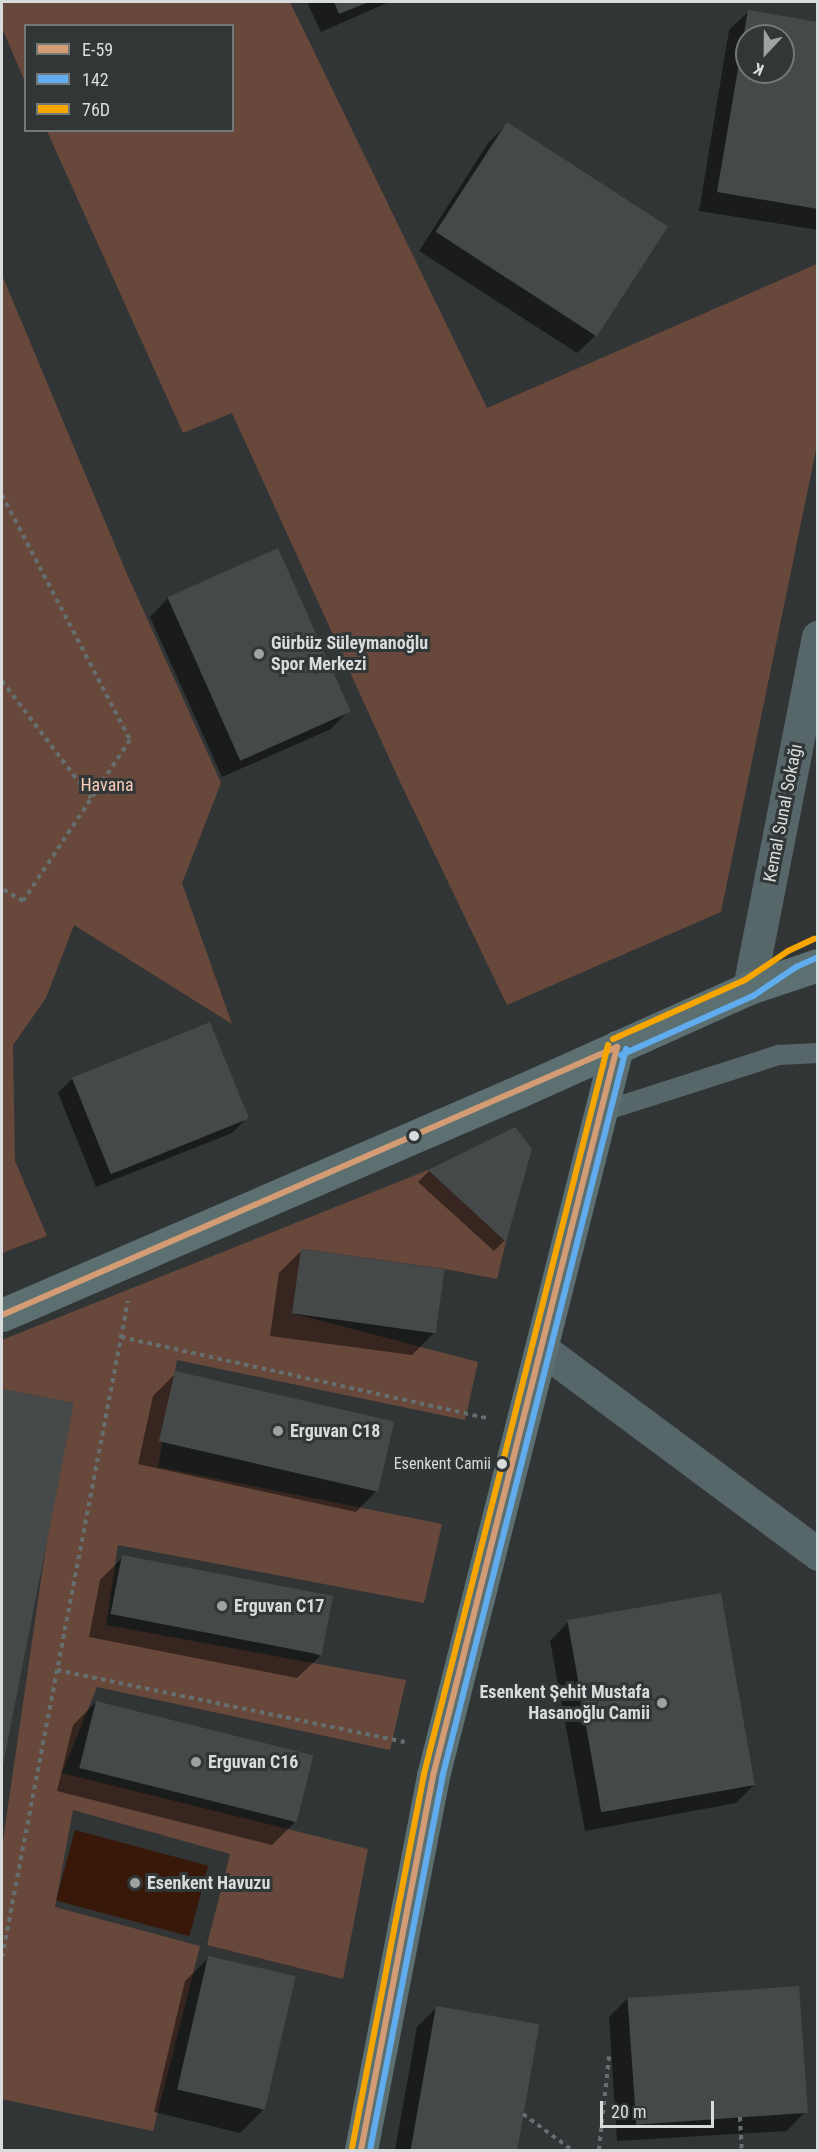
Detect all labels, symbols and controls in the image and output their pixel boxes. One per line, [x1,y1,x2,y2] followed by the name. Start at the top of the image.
[24,24,234,132] legend
[735,24,795,84] north arrow
[82,39,113,60] text: E-59
[751,59,766,80] text: K
[82,69,109,90] text: 142
[82,99,110,120] text: 76D
[271,633,428,676] place label: Gürbüz Süleymanoğlu Spor Merkezi
[252,647,266,661] marker: Gürbüz Süleymanoğlu Spor Merkezi
[759,742,807,884] street label: Kemal Sunal Sokağı
[80,774,134,796] park label: Havana
[408,1130,420,1142] unlabelled marker
[290,1420,380,1442] place label: Erguvan C18
[271,1424,285,1438] marker: Erguvan C18
[394,1454,491,1474] place label: Esenkent Camii
[496,1458,508,1470] marker: Esenkent Camii
[234,1595,324,1617] place label: Erguvan C17
[215,1599,229,1613] marker: Erguvan C17
[480,1682,650,1724] place label: Esenkent Şehit Mustafa Hasanoğlu Camii
[655,1696,669,1710] marker: Esenkent Şehit Mustafa Hasanoğlu Camii
[208,1751,298,1773] place label: Erguvan C16
[189,1755,203,1769] marker: Erguvan C16
[147,1872,270,1894] place label: Esenkent Havuzu
[128,1876,142,1890] marker: Esenkent Havuzu
[603,2089,717,2127] scale bar
[611,2101,646,2122] text: 20 m

